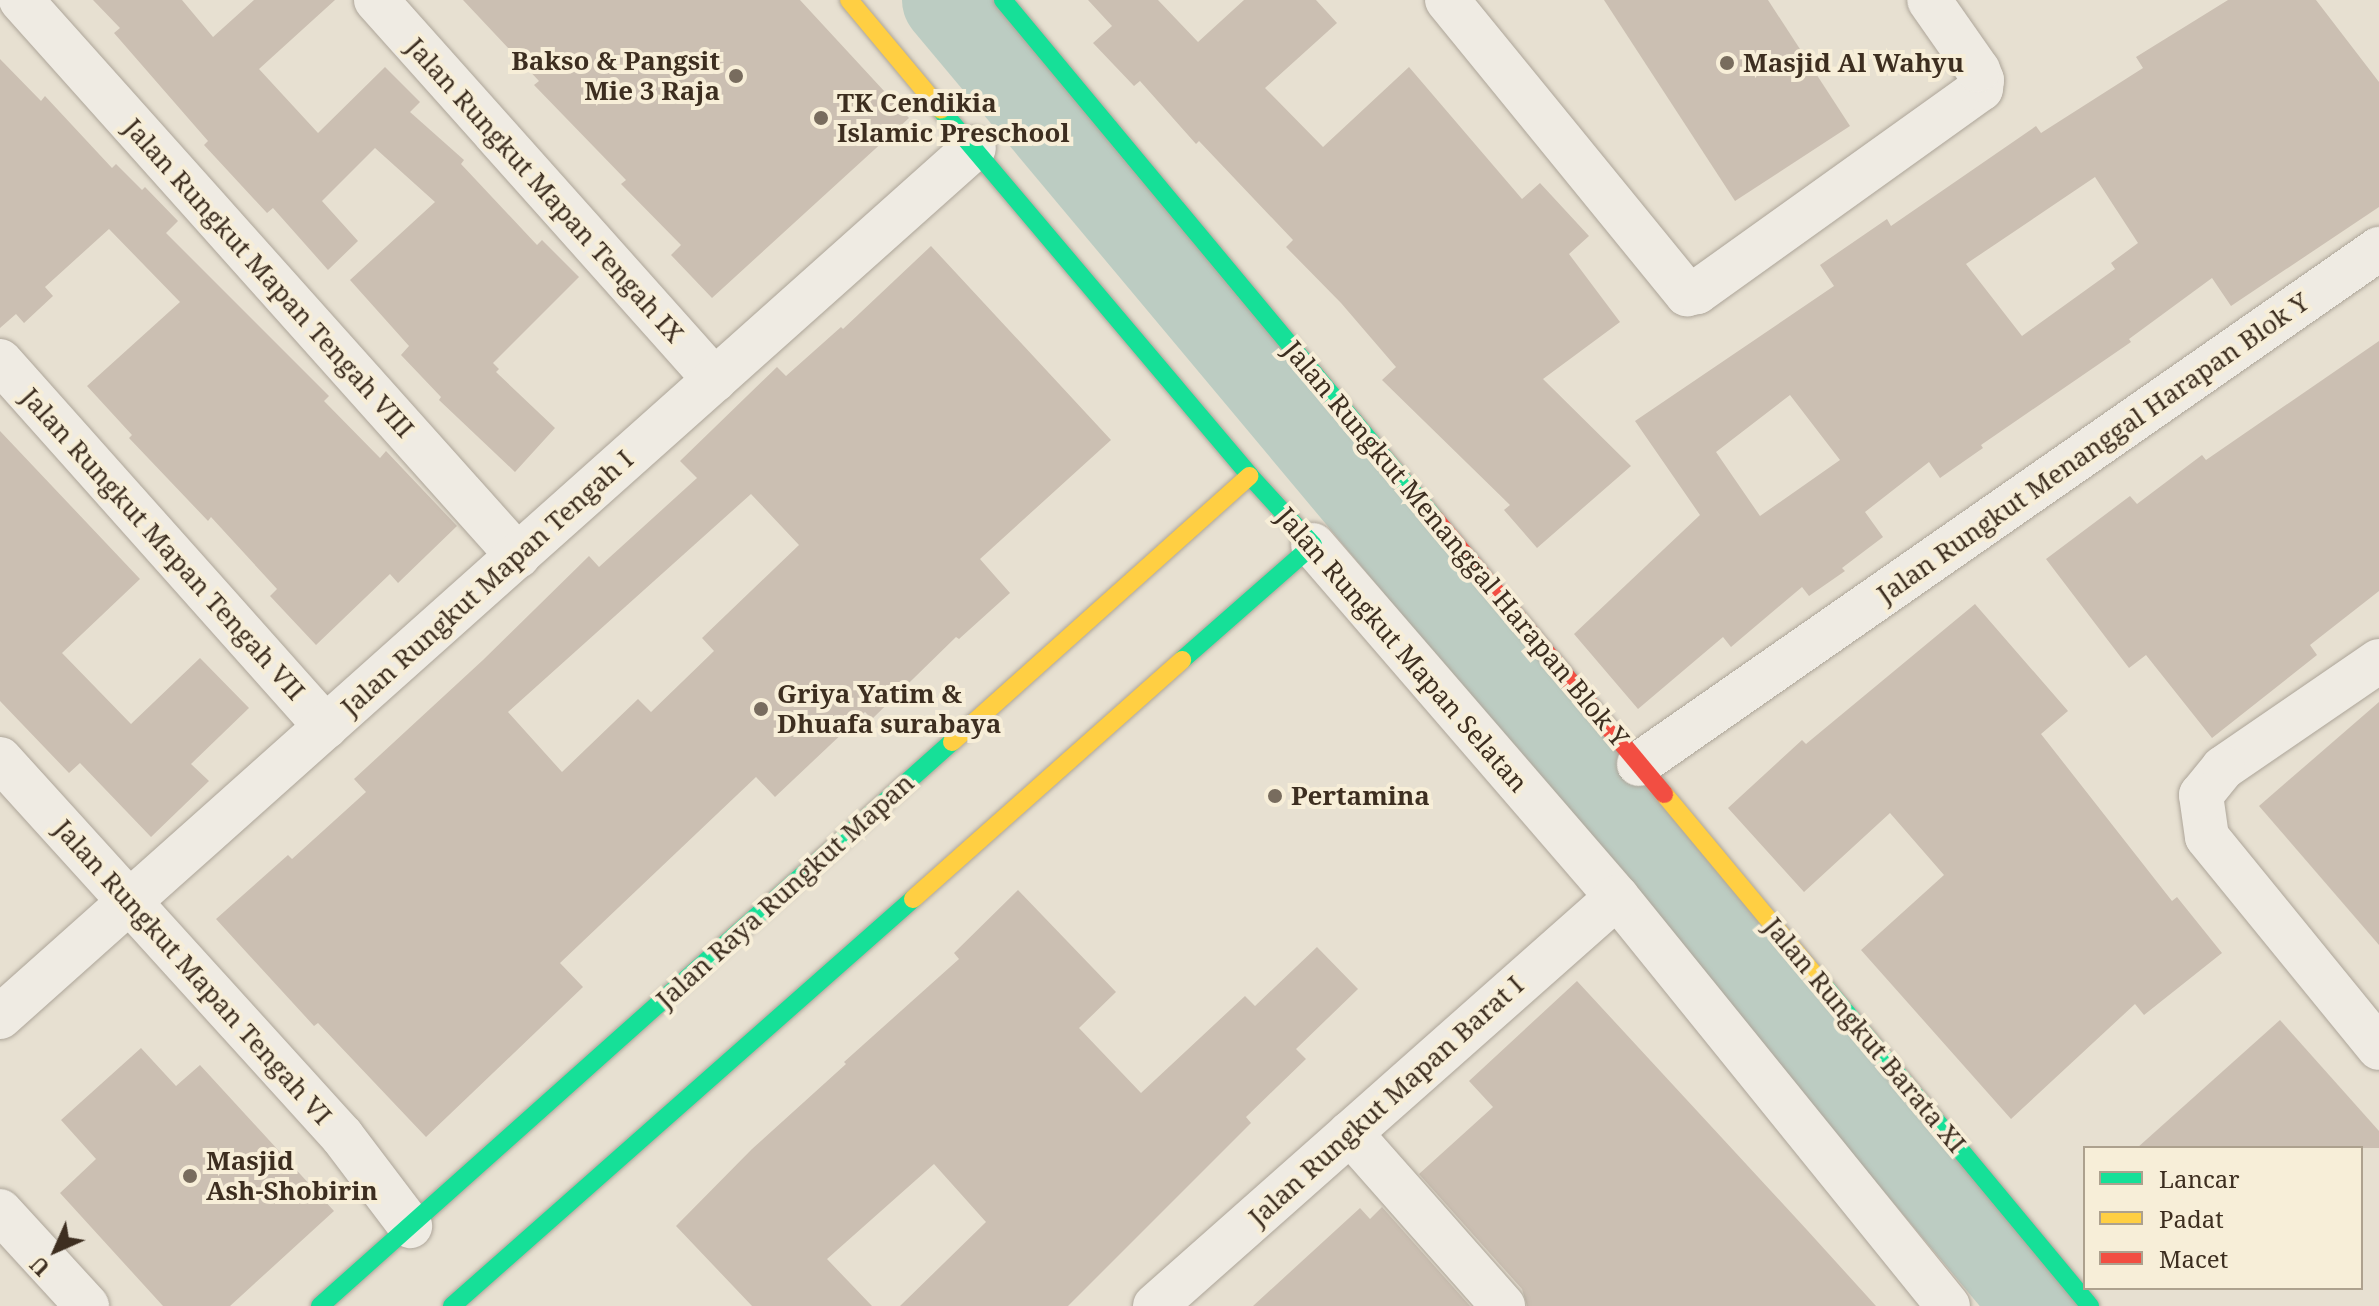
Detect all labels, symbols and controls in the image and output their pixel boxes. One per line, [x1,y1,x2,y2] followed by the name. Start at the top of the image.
[400,31,690,349] street label: Jalan Rungkut Mapan Tengah IX
[511,45,720,106] place label: Bakso & Pangsit Mie 3 Raja
[1743,47,1964,79] place label: Masjid Al Wahyu
[1718,54,1736,72] marker: Masjid Al Wahyu
[727,67,745,85] marker: Bakso & Pangsit Mie 3 Raja
[837,87,1070,148] place label: TK Cendikia Islamic Preschool
[812,109,830,127] marker: TK Cendikia Islamic Preschool
[117,112,421,444] street label: Jalan Rungkut Mapan Tengah VIII
[1871,286,2315,610] street label: Jalan Rungkut Menanggal Harapan Blok Y
[1277,335,1635,753] street label: Jalan Rungkut Menanggal Harapan Blok Y
[15,382,311,706] street label: Jalan Rungkut Mapan Tengah VII
[335,444,639,722] street label: Jalan Rungkut Mapan Tengah I
[1270,501,1534,799] street label: Jalan Rungkut Mapan Selatan
[777,678,1001,740] place label: Griya Yatim & Dhuafa surabaya
[752,700,770,718] marker: Griya Yatim & Dhuafa surabaya
[650,767,920,1015] street label: Jalan Raya Rungkut Mapan
[1291,780,1430,812] place label: Pertamina
[1266,787,1284,805] marker: Pertamina
[48,813,338,1131] street label: Jalan Rungkut Mapan Tengah VI
[1757,911,1973,1159] street label: Jalan Rungkut Barata XI
[1242,969,1530,1233] street label: Jalan Rungkut Mapan Barat I
[206,1145,378,1206] place label: Masjid Ash-Shobirin
[2083,1146,2363,1290] legend
[2159,1162,2240,1195] text: Lancar
[181,1167,199,1185] marker: Masjid Ash-Shobirin
[2159,1202,2224,1235] text: Padat
[16,1210,96,1290] north arrow
[2159,1242,2228,1275] text: Macet
[23,1251,55,1283] text: U

